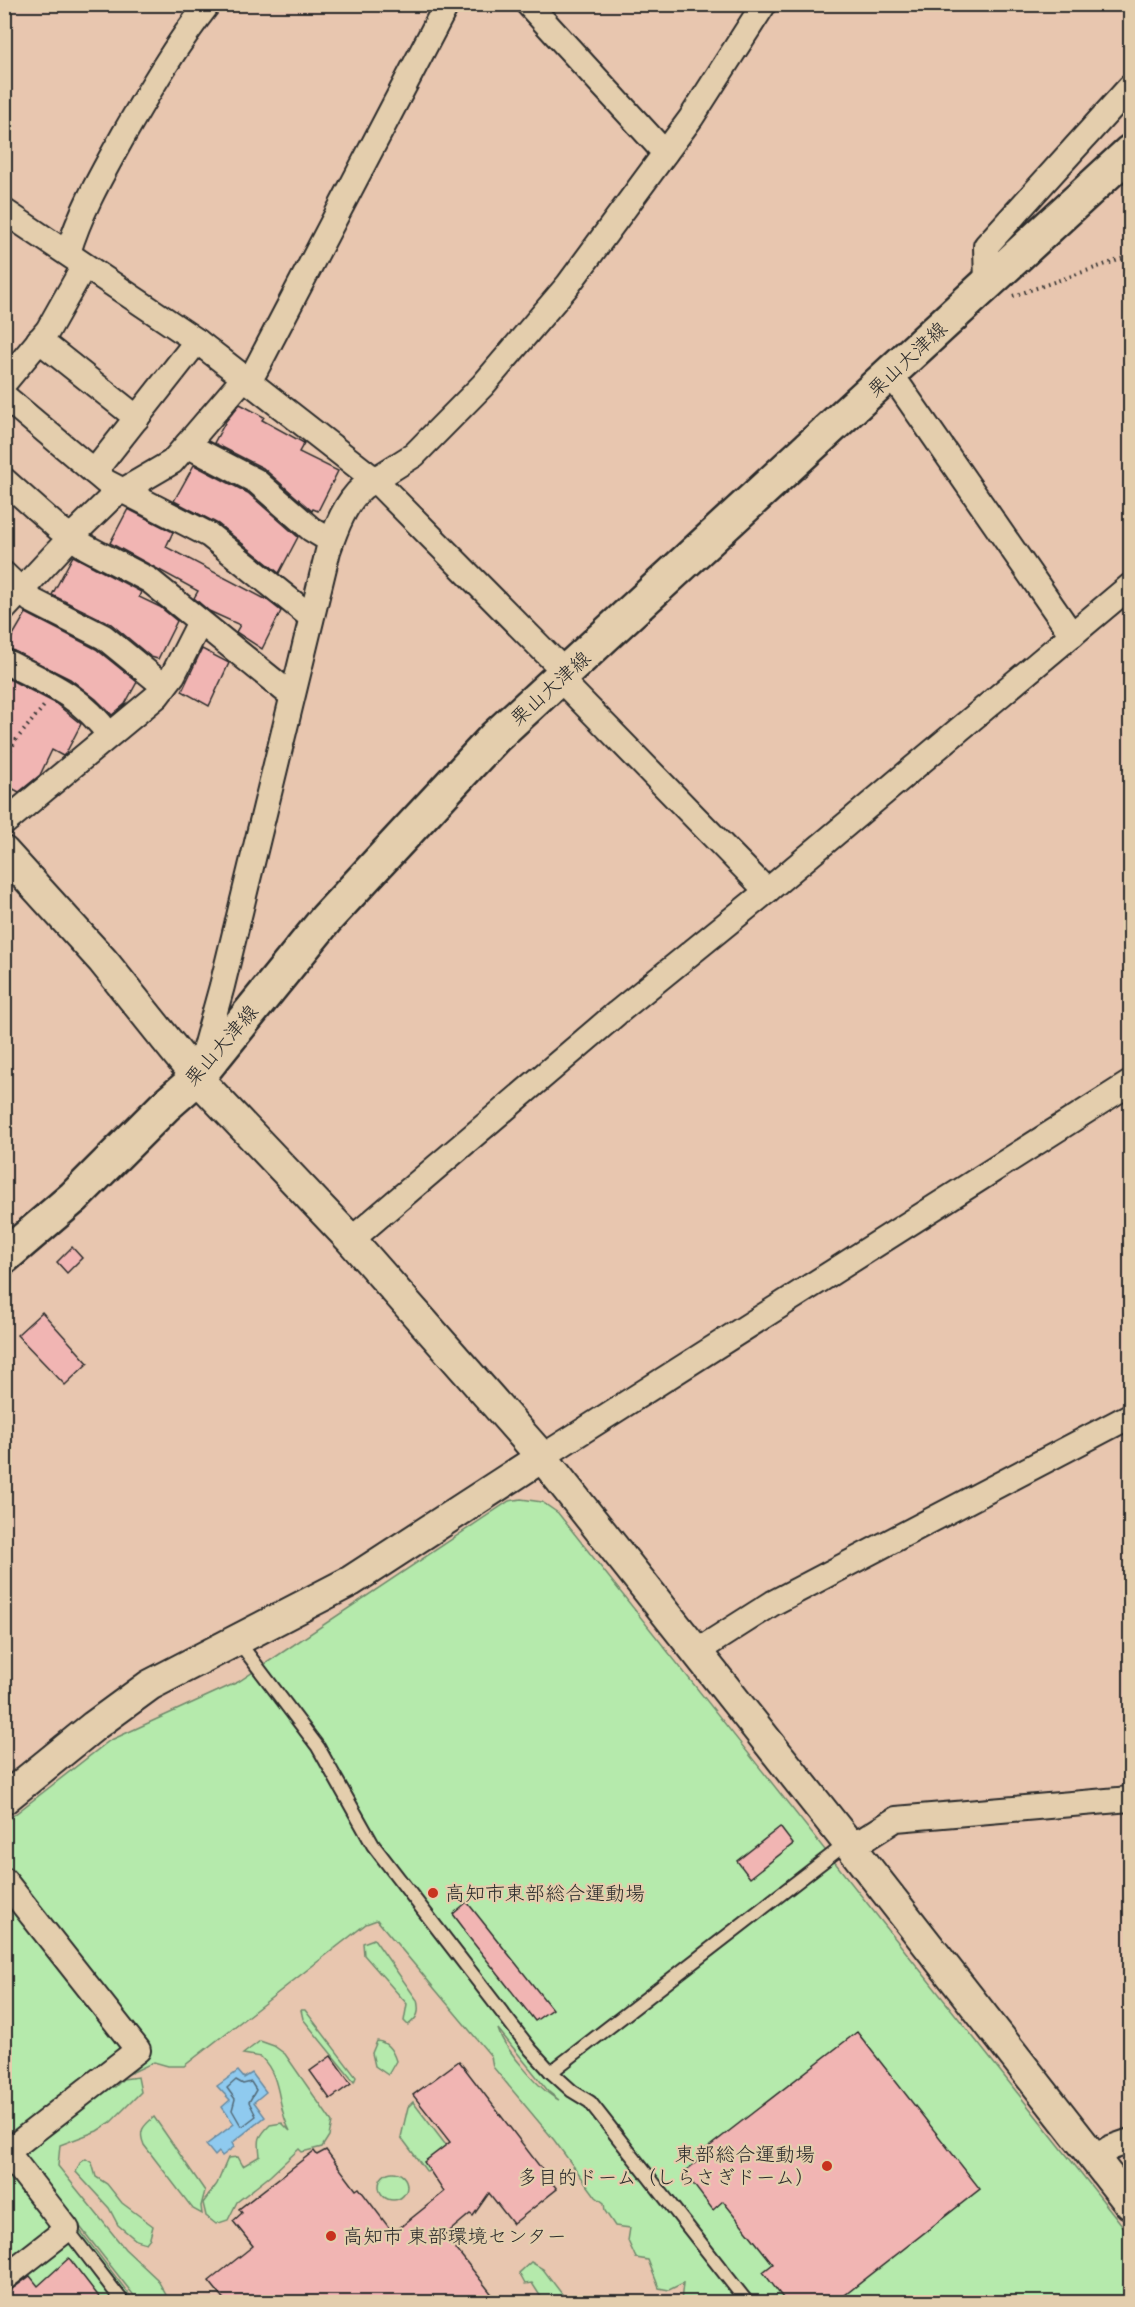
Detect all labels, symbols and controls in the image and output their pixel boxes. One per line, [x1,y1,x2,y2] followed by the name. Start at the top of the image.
[862,316,952,402] street label: 栗山大津線
[505,646,595,730] street label: 栗山大津線
[179,999,263,1091] street label: 栗山大津線
[445,1881,645,1905] place label: 高知市東部総合運動場
[426,1886,440,1900] marker: 高知市東部総合運動場
[517,2142,815,2189] place label: 東部総合運動場 多目的ドーム（しらさぎドーム）
[820,2159,834,2173] marker: 東部総合運動場 多目的ドーム（しらさぎドーム）
[343,2224,567,2248] place label: 高知市 東部環境センター
[324,2229,338,2243] marker: 高知市 東部環境センター

